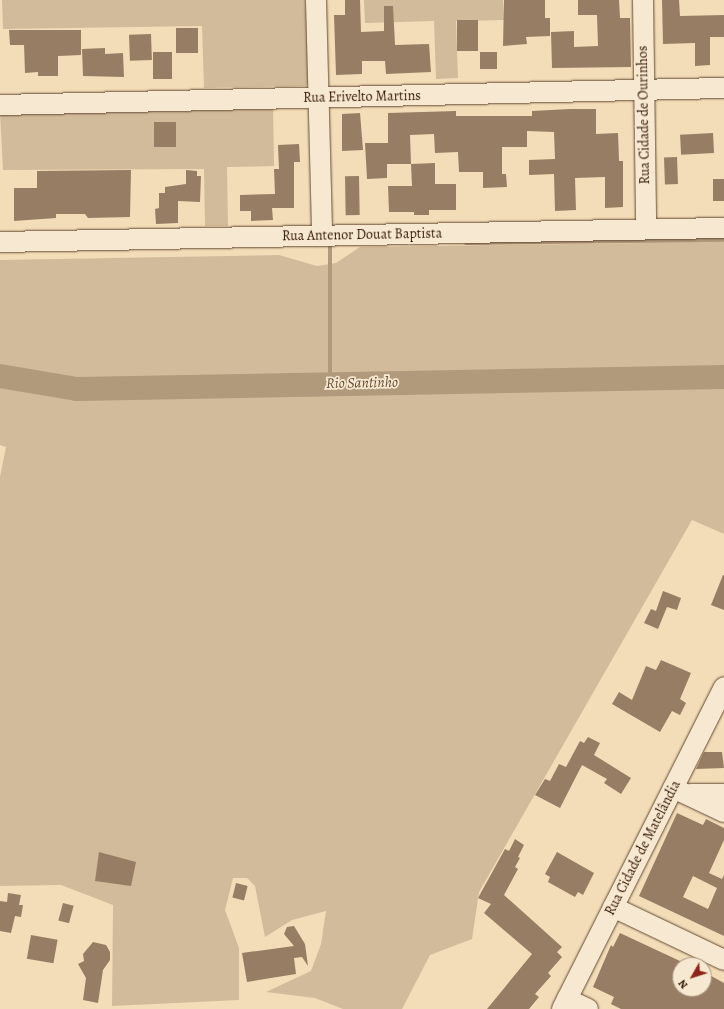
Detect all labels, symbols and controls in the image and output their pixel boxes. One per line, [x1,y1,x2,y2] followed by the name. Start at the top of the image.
[634,45,654,185] street label: Rua Cidade de Ourinhos
[303,88,421,106] street label: Rua Erivelto Martins
[282,225,442,245] street label: Rua Antenor Douat Baptista
[326,373,398,393] water label: Rio Santinho
[602,778,684,918] street label: Rua Cidade de Matelândia
[672,957,712,997] north arrow
[675,976,691,992] text: N

